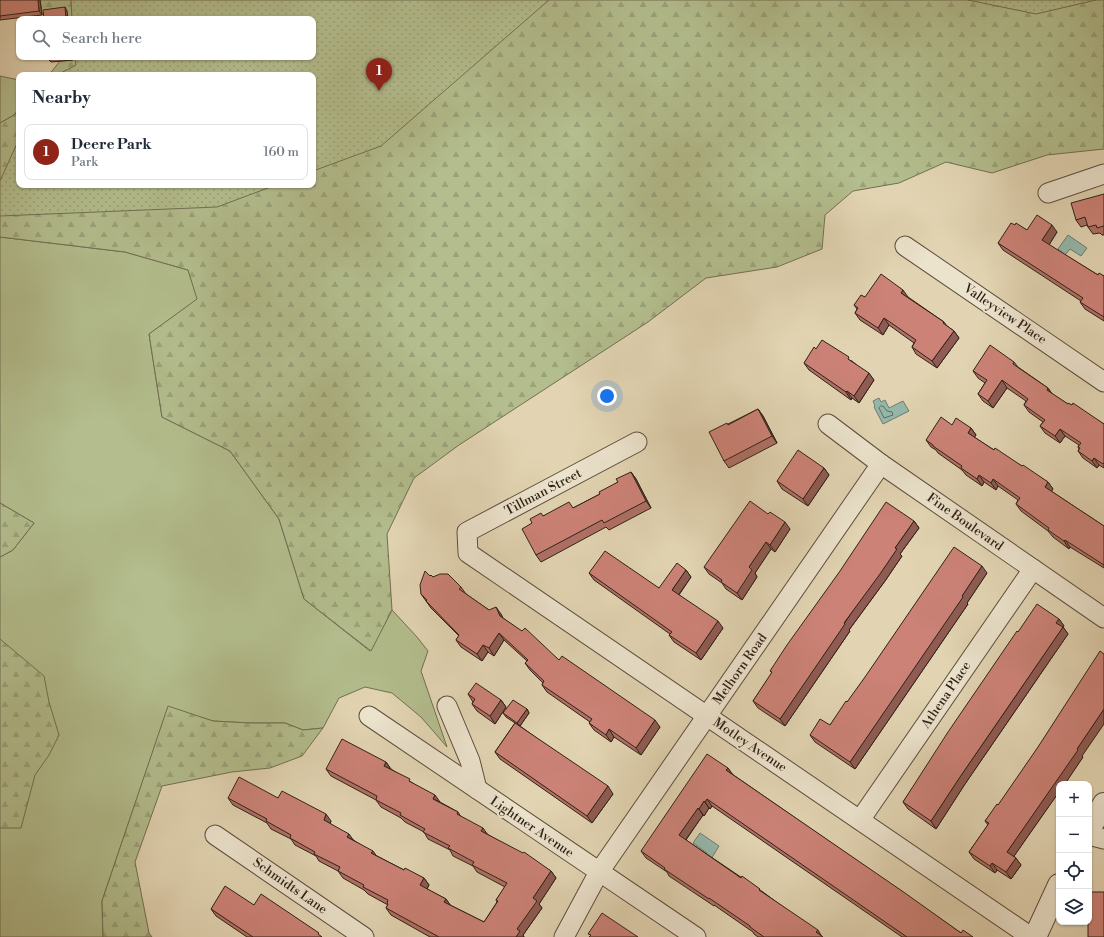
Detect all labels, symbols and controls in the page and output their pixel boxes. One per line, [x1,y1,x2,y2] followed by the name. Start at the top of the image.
[16,16,316,60] search box
[30,27,52,49] icon: search
[62,29,142,48] text: Search here
[366,58,392,91] pin: 1
[32,87,91,109] text: Nearby
[71,135,152,154] text: Deere Park
[43,144,49,160] text: 1
[263,144,299,160] text: 160 m
[71,154,98,170] text: Park
[960,280,1050,348] street label: Valleyview Place
[597,386,617,406] your location
[502,465,585,519] street label: Tillman Street
[924,490,1007,555] street label: Fine Boulevard
[710,630,771,708] street label: Melhorn Road
[917,658,975,732] street label: Athena Place
[710,714,790,776] street label: Motley Avenue
[1056,781,1092,925] map controls
[1056,781,1092,817] button: +
[487,793,577,861] street label: Lightner Avenue
[1056,817,1092,853] button: −
[1056,853,1092,889] button: locate
[250,854,331,918] street label: Schmidts Lane
[1056,889,1092,925] button: layers

